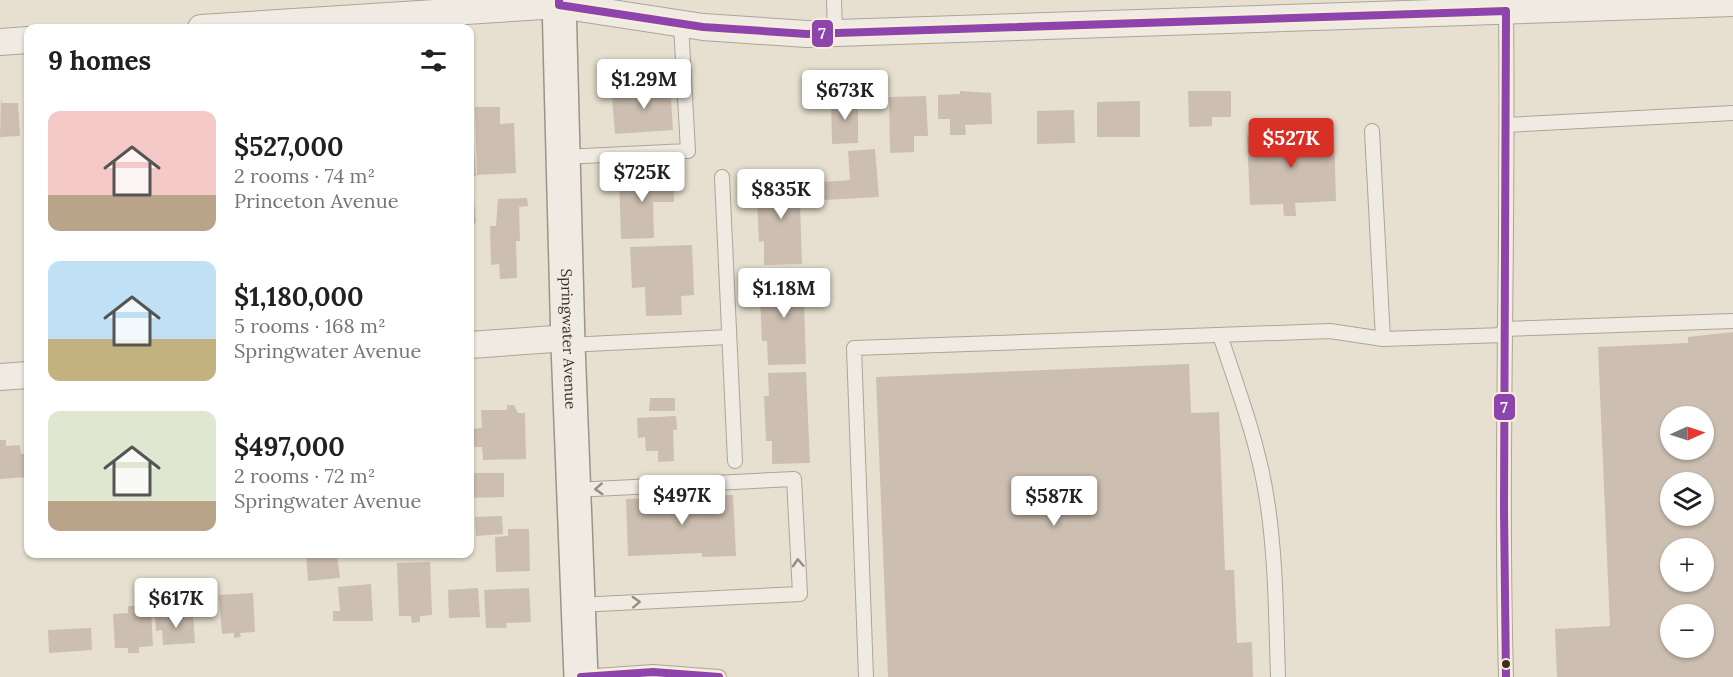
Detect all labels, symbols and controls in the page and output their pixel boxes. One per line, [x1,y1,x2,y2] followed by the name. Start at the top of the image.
[811,19,834,48] line badge: 7
[818,23,826,43] text: 7
[48,44,151,77] text: 9 homes
[417,44,450,77] icon: filters
[595,59,693,110] pin: $1.29M
[611,66,677,91] text: $1.29M
[803,70,887,121] pin: $673K
[816,77,874,102] text: $673K
[1249,118,1333,169] pin: $527K
[1263,125,1319,150] text: $527K
[234,130,343,163] text: $527,000
[96,135,168,207] icon: home
[600,152,684,203] pin: $725K
[614,159,670,184] text: $725K
[234,163,375,188] text: 2 rooms · 74 m²
[739,169,823,220] pin: $835K
[751,176,811,201] text: $835K
[234,188,399,213] text: Princeton Avenue
[557,268,581,409] street label: Springwater Avenue
[735,268,833,319] pin: $1.18M
[752,275,816,300] text: $1.18M
[234,280,364,313] text: $1,180,000
[96,285,168,357] icon: home
[234,313,386,338] text: 5 rooms · 168 m²
[234,338,421,363] text: Springwater Avenue
[1493,393,1516,421] line badge: 7
[1500,397,1508,417] text: 7
[1660,406,1714,460] north arrow
[1660,406,1714,658] map controls
[234,430,345,463] text: $497,000
[96,435,168,507] icon: home
[234,463,375,488] text: 2 rooms · 72 m²
[1660,472,1714,526] button: layers
[640,475,724,526] pin: $497K
[1012,476,1096,527] pin: $587K
[653,482,711,507] text: $497K
[594,483,603,496] one-way arrow
[1025,483,1083,508] text: $587K
[234,488,421,513] text: Springwater Avenue
[1660,538,1714,592] button: +
[792,558,805,567] one-way arrow
[134,578,218,629] pin: $617K
[149,585,204,610] text: $617K
[632,596,641,609] one-way arrow
[1660,604,1714,658] button: −
[1500,658,1512,670] unlabelled marker

